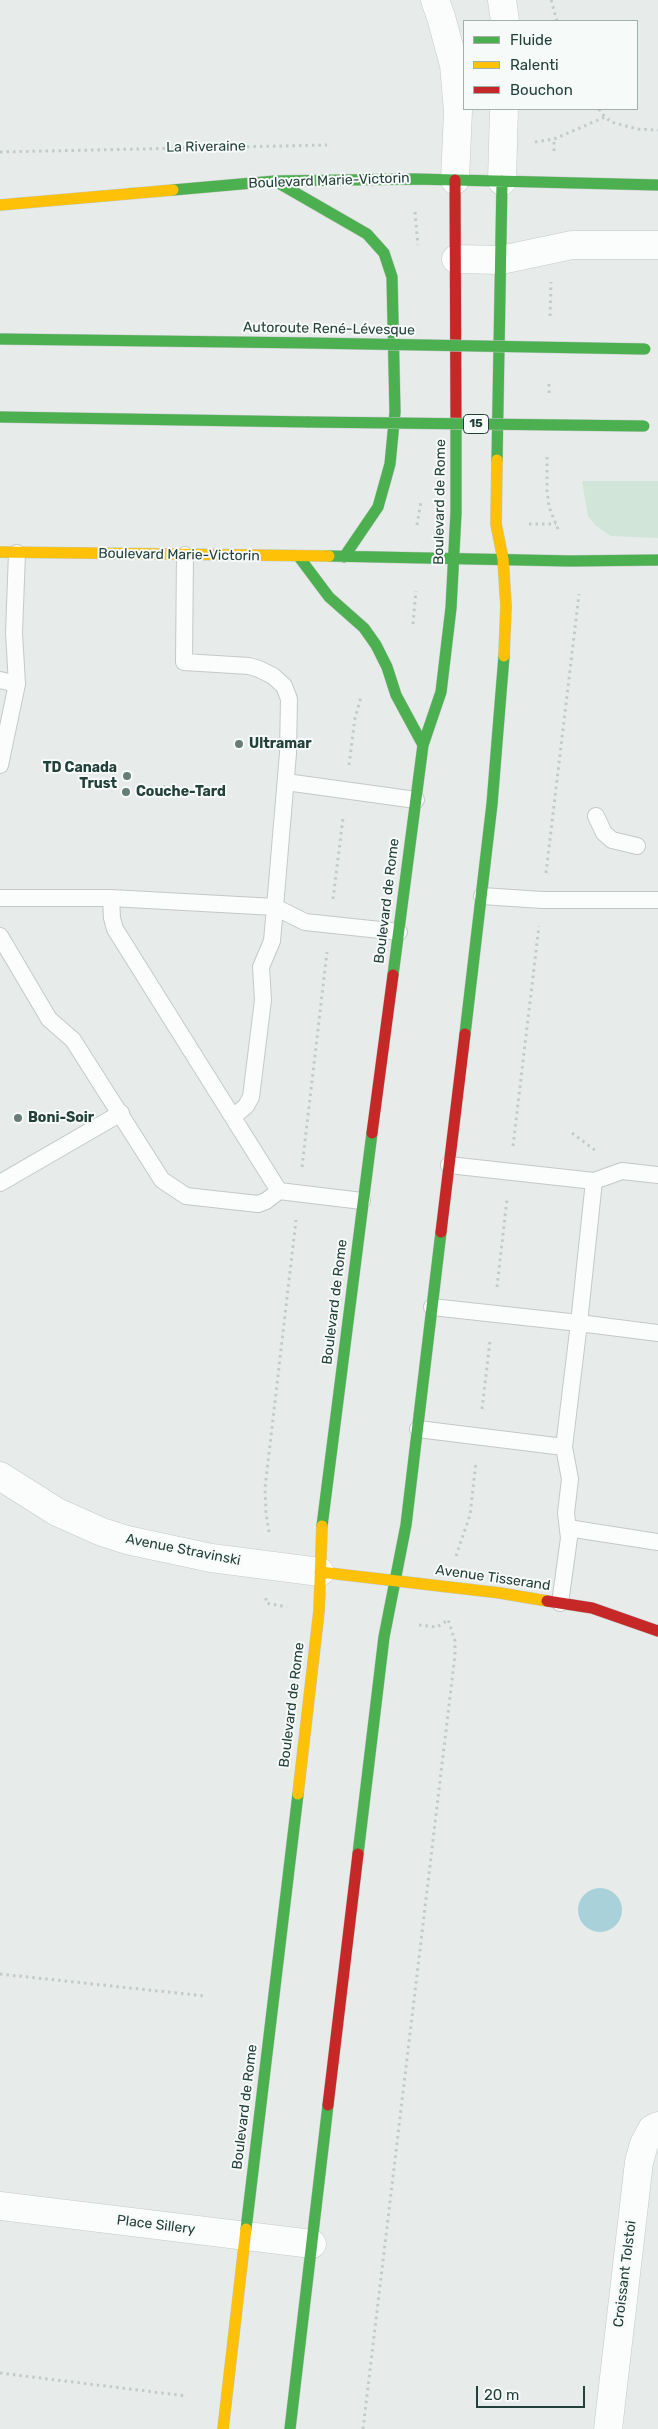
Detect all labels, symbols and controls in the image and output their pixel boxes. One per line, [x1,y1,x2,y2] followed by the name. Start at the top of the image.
[463,20,638,110] legend
[510,31,552,49] text: Fluide
[510,56,559,74] text: Ralenti
[510,81,573,99] text: Bouchon
[166,138,246,156] street label: La Riveraine
[248,170,410,192] street label: Boulevard Marie-Victorin
[243,319,415,339] street label: Autoroute René-Lévesque
[464,414,488,434] road number: 15
[431,439,449,565] street label: Boulevard de Rome
[98,545,260,565] street label: Boulevard Marie-Victorin
[249,736,312,752] place label: Ultramar
[233,738,245,750] marker: Ultramar
[43,760,117,792] place label: TD Canada Trust
[121,770,133,782] marker: TD Canada Trust
[136,784,226,800] place label: Couche-Tard
[120,786,132,798] marker: Couche-Tard
[371,837,403,965] street label: Boulevard de Rome
[28,1110,94,1126] place label: Boni-Soir
[12,1112,24,1124] marker: Boni-Soir
[319,1238,351,1366] street label: Boulevard de Rome
[124,1531,242,1569] street label: Avenue Stravinski
[435,1562,551,1594] street label: Avenue Tisserand
[276,1641,308,1769] street label: Boulevard de Rome
[229,2043,261,2171] street label: Boulevard de Rome
[116,2212,196,2238] street label: Place Sillery
[610,2220,640,2328] street label: Croissant Tolstoi
[478,2376,587,2408] scale bar
[484,2386,519,2404] text: 20 m

